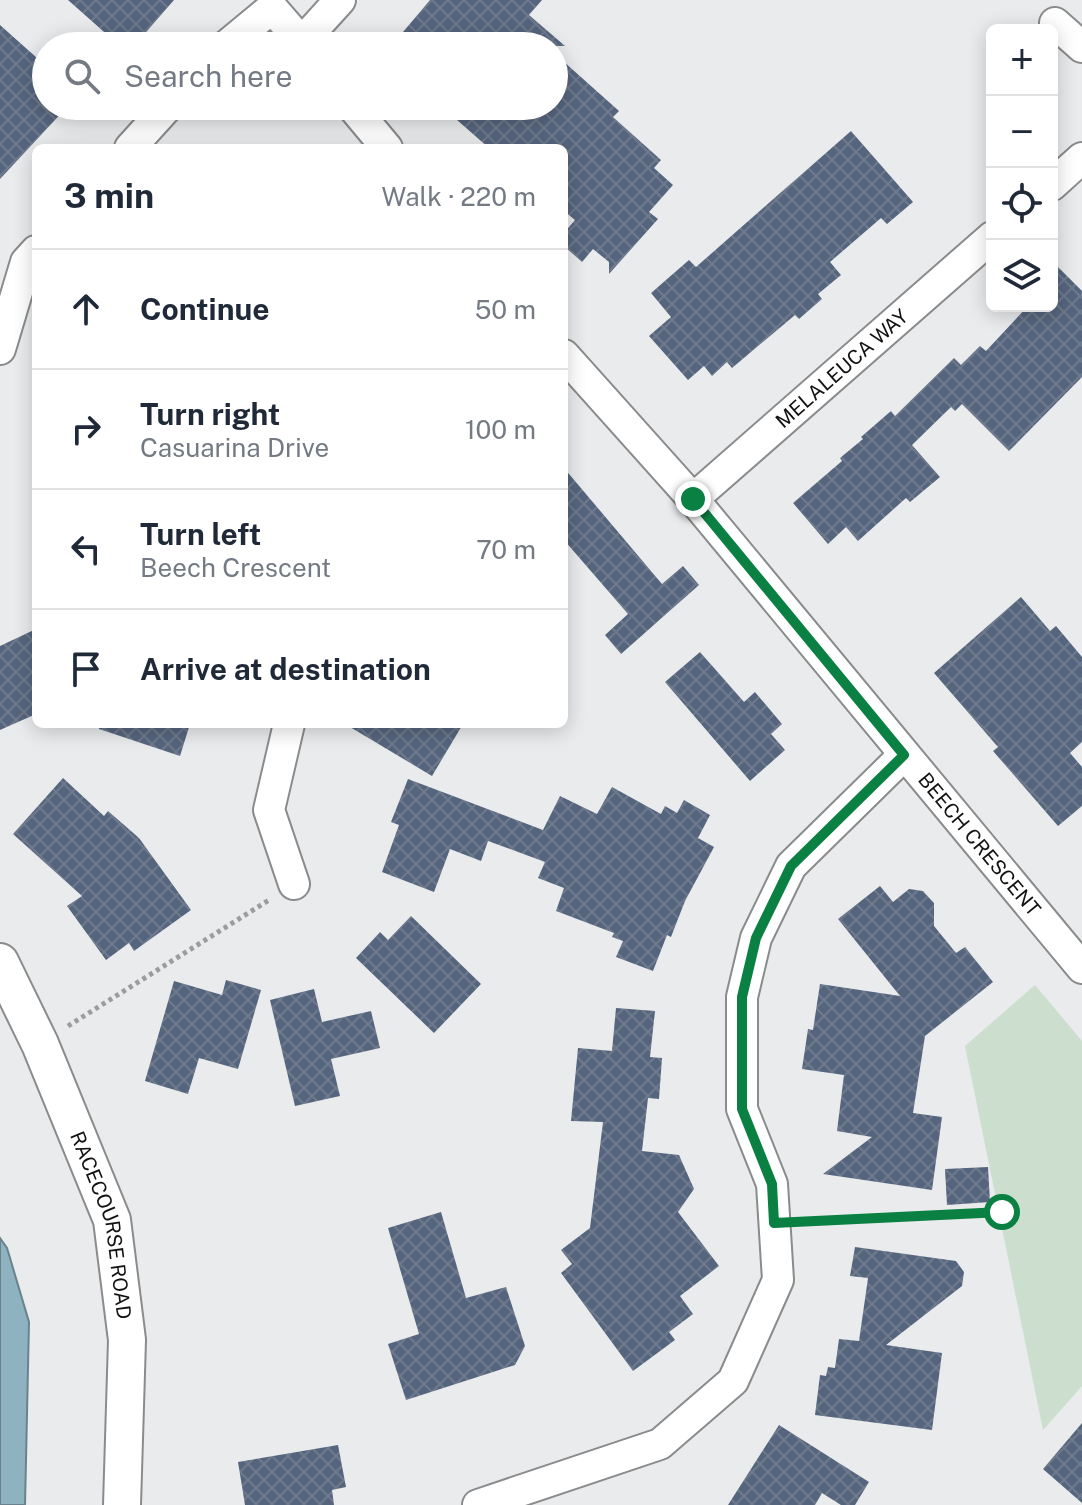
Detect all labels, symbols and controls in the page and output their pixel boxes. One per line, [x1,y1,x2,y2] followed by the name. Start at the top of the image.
[986,24,1058,312] map controls
[986,24,1058,96] button: +
[32,32,568,120] search box
[60,54,104,98] icon: search
[124,58,292,94] text: Search here
[986,96,1058,168] button: −
[986,168,1058,240] button: locate
[64,176,154,216] text: 3 min
[381,181,536,212] text: Walk · 220 m
[986,240,1058,312] button: layers
[64,287,108,331] icon: ahead
[140,291,270,327] text: Continue
[475,294,536,325] text: 50 m
[771,304,913,433] street label: MELALEUCA WAY
[140,396,280,432] text: Turn right
[64,407,108,451] icon: right
[465,414,536,445] text: 100 m
[140,432,329,463] text: Casuarina Drive
[675,481,711,517] route end
[140,516,261,552] text: Turn left
[64,527,108,571] icon: left
[476,534,536,565] text: 70 m
[140,552,331,583] text: Beech Crescent
[64,647,108,691] icon: arrive
[140,651,431,687] text: Arrive at destination
[913,768,1046,921] street label: BEECH CRESCENT
[65,1128,136,1321] street label: RACECOURSE ROAD
[984,1194,1020,1230] route start

